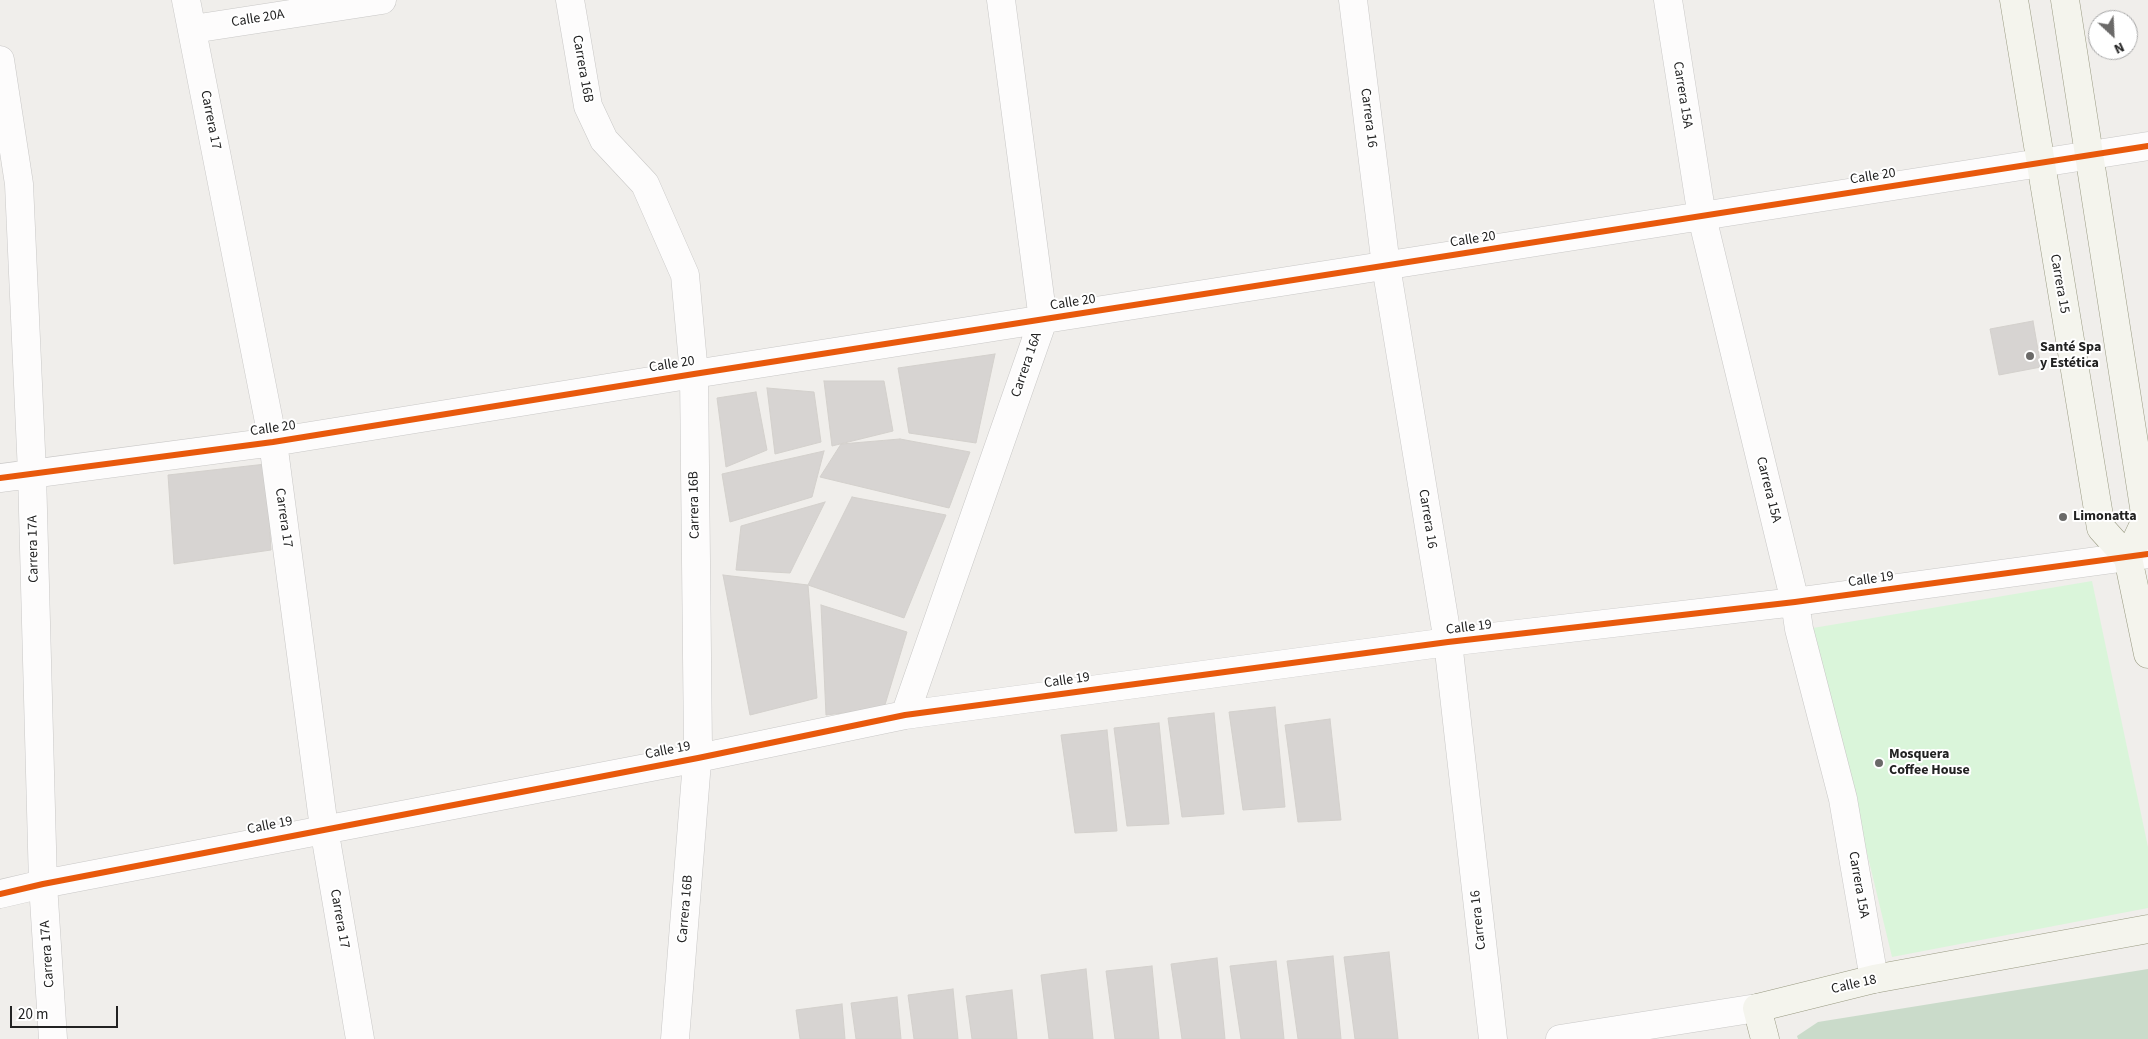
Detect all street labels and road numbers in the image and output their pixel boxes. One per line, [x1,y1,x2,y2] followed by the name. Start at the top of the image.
[230,7,286,31] street label: Calle 20A
[568,34,596,104] street label: Carrera 16B
[1668,60,1696,130] street label: Carrera 15A
[1356,87,1380,149] street label: Carrera 16
[196,89,224,151] street label: Carrera 17
[1849,165,1897,189] street label: Calle 20
[1449,228,1497,252] street label: Calle 20
[2046,253,2072,315] street label: Carrera 15
[1049,291,1097,315] street label: Calle 20
[1008,330,1046,400] street label: Carrera 16A
[648,353,696,377] street label: Calle 20
[249,417,297,441] street label: Calle 20
[1752,455,1784,525] street label: Carrera 15A
[686,471,704,539] street label: Carrera 16B
[271,487,295,549] street label: Carrera 17
[1414,488,1440,550] street label: Carrera 16
[25,515,43,583] street label: Carrera 17A
[1847,568,1895,592] street label: Calle 19
[1445,617,1493,639] street label: Calle 19
[1043,669,1091,693] street label: Calle 19
[644,738,692,764] street label: Calle 19
[246,813,294,839] street label: Calle 19
[1844,850,1872,920] street label: Carrera 15A
[675,874,697,944] street label: Carrera 16B
[326,888,352,950] street label: Carrera 17
[1468,889,1490,951] street label: Carrera 16
[37,920,59,988] street label: Carrera 17A
[1830,972,1878,998] street label: Calle 18

